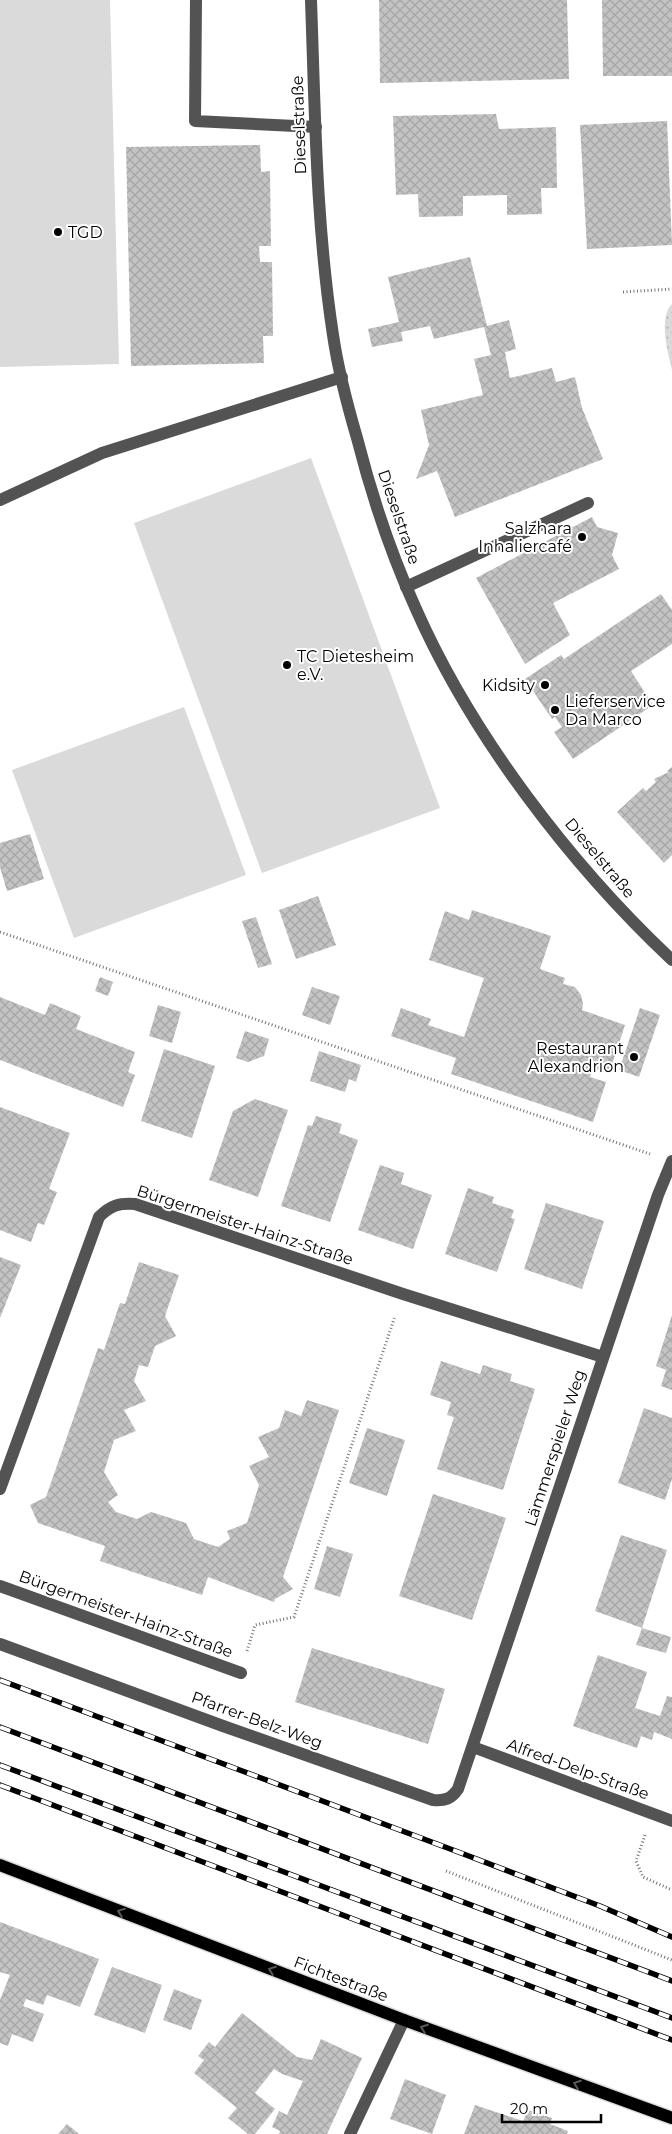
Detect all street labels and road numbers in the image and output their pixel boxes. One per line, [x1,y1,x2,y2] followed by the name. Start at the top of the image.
[288,75,310,175] street label: Dieselstraße
[374,467,424,567] street label: Dieselstraße
[561,814,639,902] street label: Dieselstraße
[135,1181,355,1269] street label: Bürgermeister-Hainz-Straße
[521,1367,589,1529] street label: Lämmerspieler Weg
[16,1566,236,1662] street label: Bürgermeister-Hainz-Straße
[189,1687,325,1753] street label: Pfarrer-Belz-Weg
[504,1734,652,1804] street label: Alfred-Delp-Straße
[291,1952,391,2006] street label: Fichtestraße

